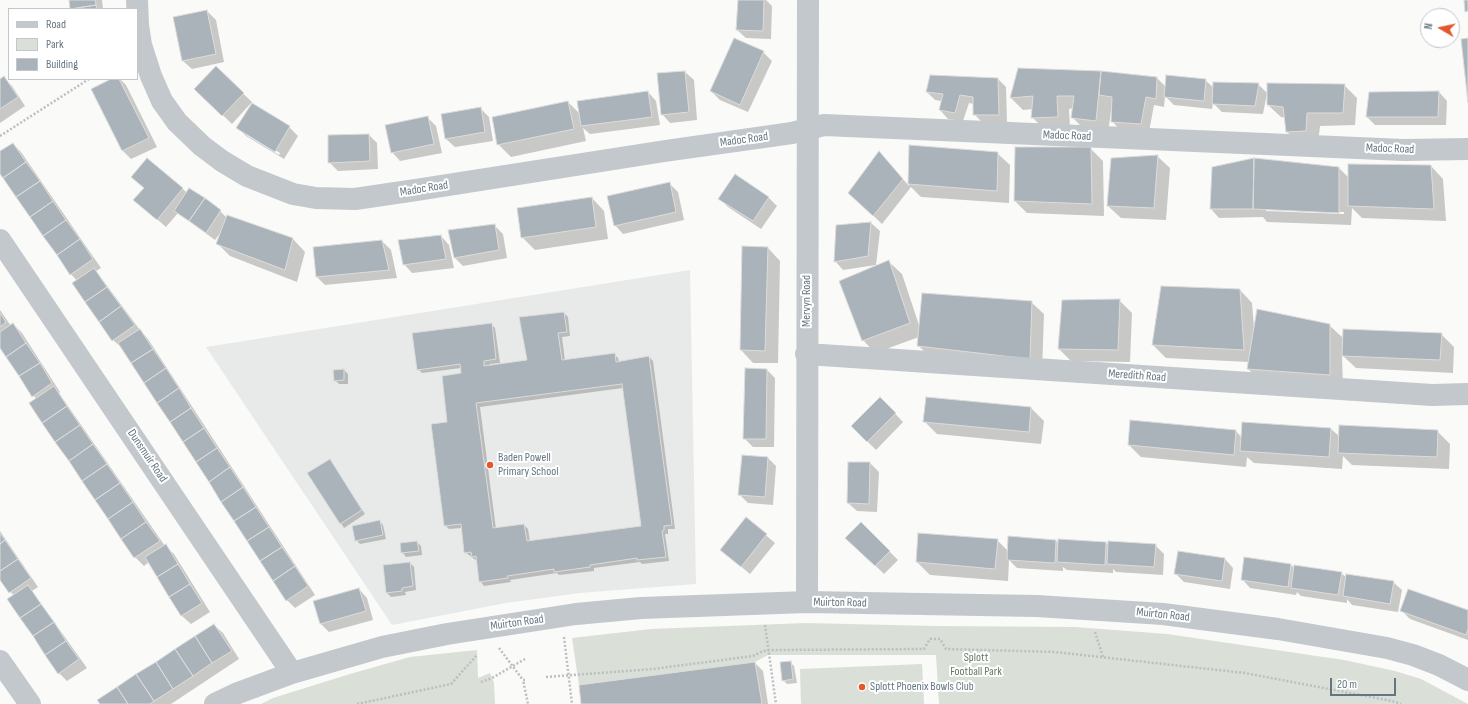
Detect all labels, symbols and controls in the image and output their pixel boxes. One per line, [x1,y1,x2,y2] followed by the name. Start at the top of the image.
[8,8,138,80] legend
[1420,8,1460,48] north arrow
[46,17,66,32] text: Road
[1422,22,1436,30] text: N
[46,37,64,52] text: Park
[46,57,78,72] text: Building
[1043,128,1091,144] street label: Madoc Road
[719,129,769,151] street label: Madoc Road
[1366,141,1414,157] street label: Madoc Road
[399,178,449,200] street label: Madoc Road
[800,275,814,327] street label: Mervyn Road
[1108,367,1166,385] street label: Meredith Road
[124,427,170,485] street label: Dunsmuir Road
[498,451,558,479] place label: Baden Powell Primary School
[485,460,495,470] marker: Baden Powell Primary School
[813,595,867,611] street label: Muirton Road
[1136,605,1190,625] street label: Muirton Road
[489,612,545,634] street label: Muirton Road
[950,651,1002,679] park label: Splott Football Park
[1332,670,1398,696] scale bar
[1337,677,1357,692] text: 20 m
[870,680,974,694] place label: Splott Phoenix Bowls Club
[857,682,867,692] marker: Splott Phoenix Bowls Club

